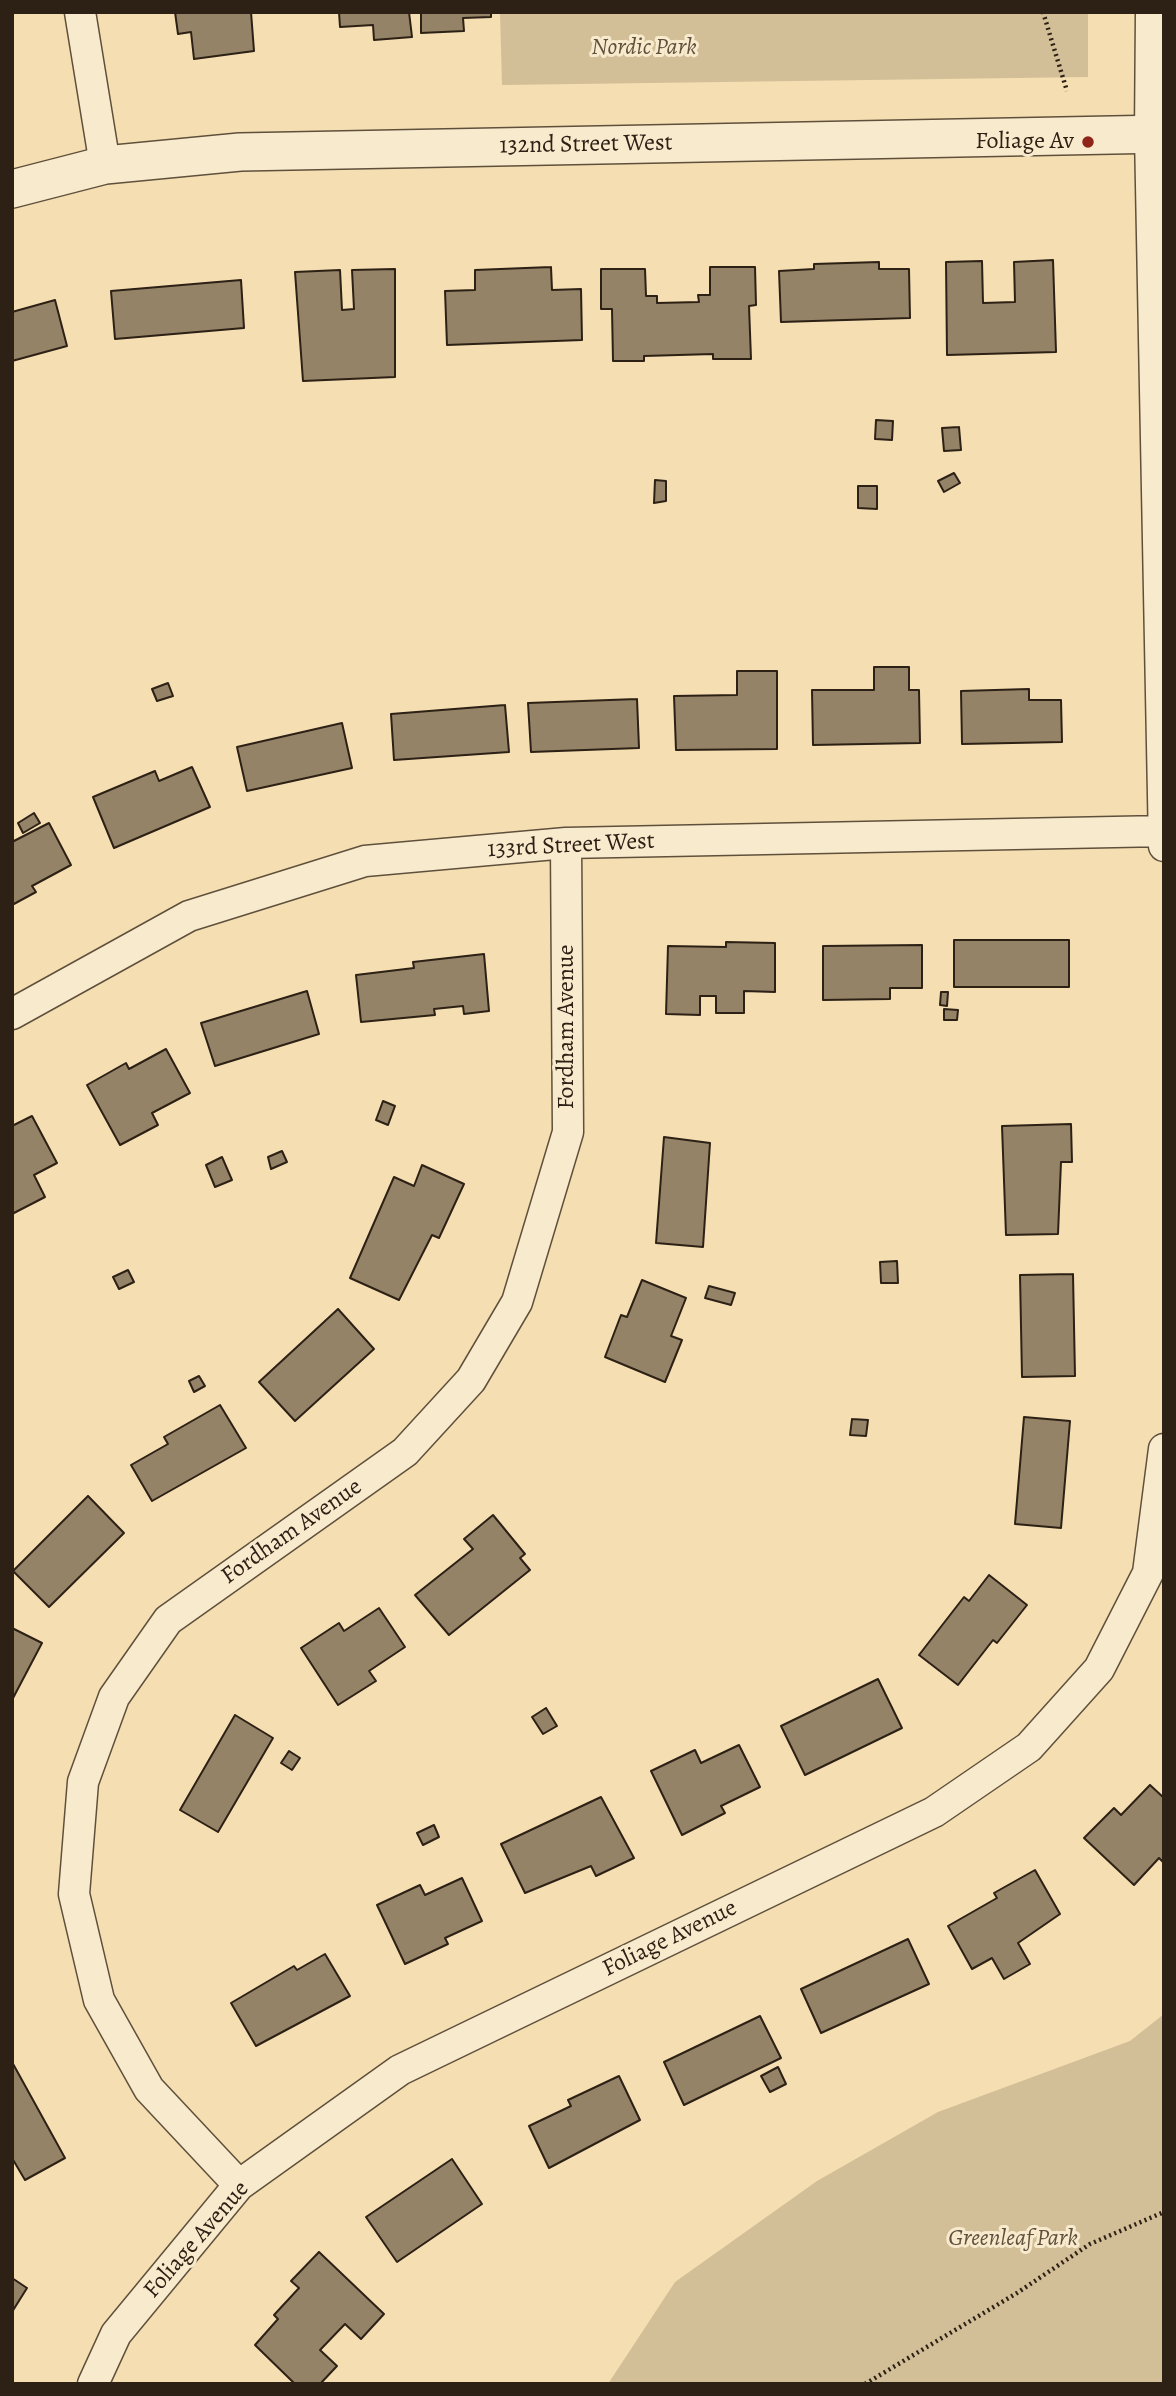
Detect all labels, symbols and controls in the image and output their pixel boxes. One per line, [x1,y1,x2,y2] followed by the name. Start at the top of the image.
[591,34,697,62] park label: Nordic Park
[975,128,1074,156] place label: Foliage Av
[499,129,673,161] street label: 132nd Street West
[1080,134,1096,150] marker: Foliage Av
[487,827,655,865] street label: 133rd Street West
[553,944,581,1110] street label: Fordham Avenue
[216,1473,368,1591] street label: Fordham Avenue
[598,1894,742,1984] street label: Foliage Avenue
[138,2175,256,2305] street label: Foliage Avenue
[948,2225,1078,2253] park label: Greenleaf Park

